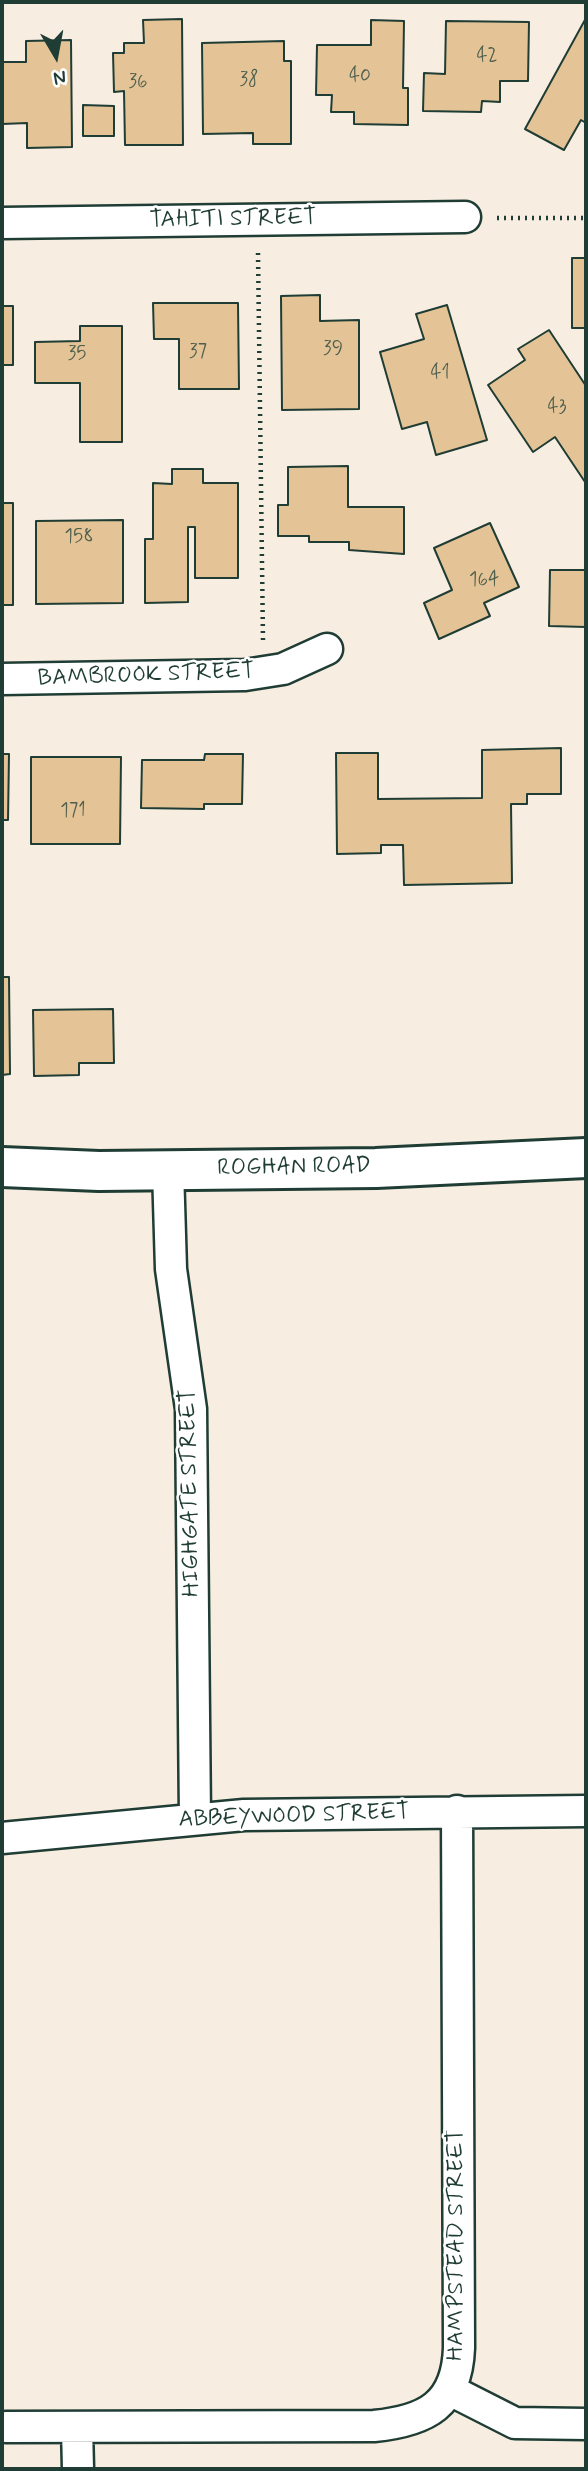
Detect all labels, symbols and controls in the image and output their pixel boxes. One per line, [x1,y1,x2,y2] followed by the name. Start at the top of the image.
[21,21,91,91] north arrow
[476,46,498,68] house number: 42
[51,64,68,91] text: N
[349,66,371,88] house number: 40
[240,70,258,92] house number: 38
[128,72,148,94] house number: 36
[149,205,317,235] street label: TAHITI STREET
[323,339,343,361] house number: 39
[189,342,207,364] house number: 37
[68,344,86,366] house number: 35
[430,363,450,385] house number: 41
[547,397,567,419] house number: 43
[65,527,93,549] house number: 158
[469,570,499,592] house number: 164
[37,658,255,694] street label: BAMBROOK STREET
[60,801,86,823] house number: 171
[217,1153,371,1183] street label: ROGHAN ROAD
[175,1389,207,1597] street label: HIGHGATE STREET
[178,1799,410,1835] street label: ABBEYWOOD STREET
[443,2129,471,2361] street label: HAMPSTEAD STREET

